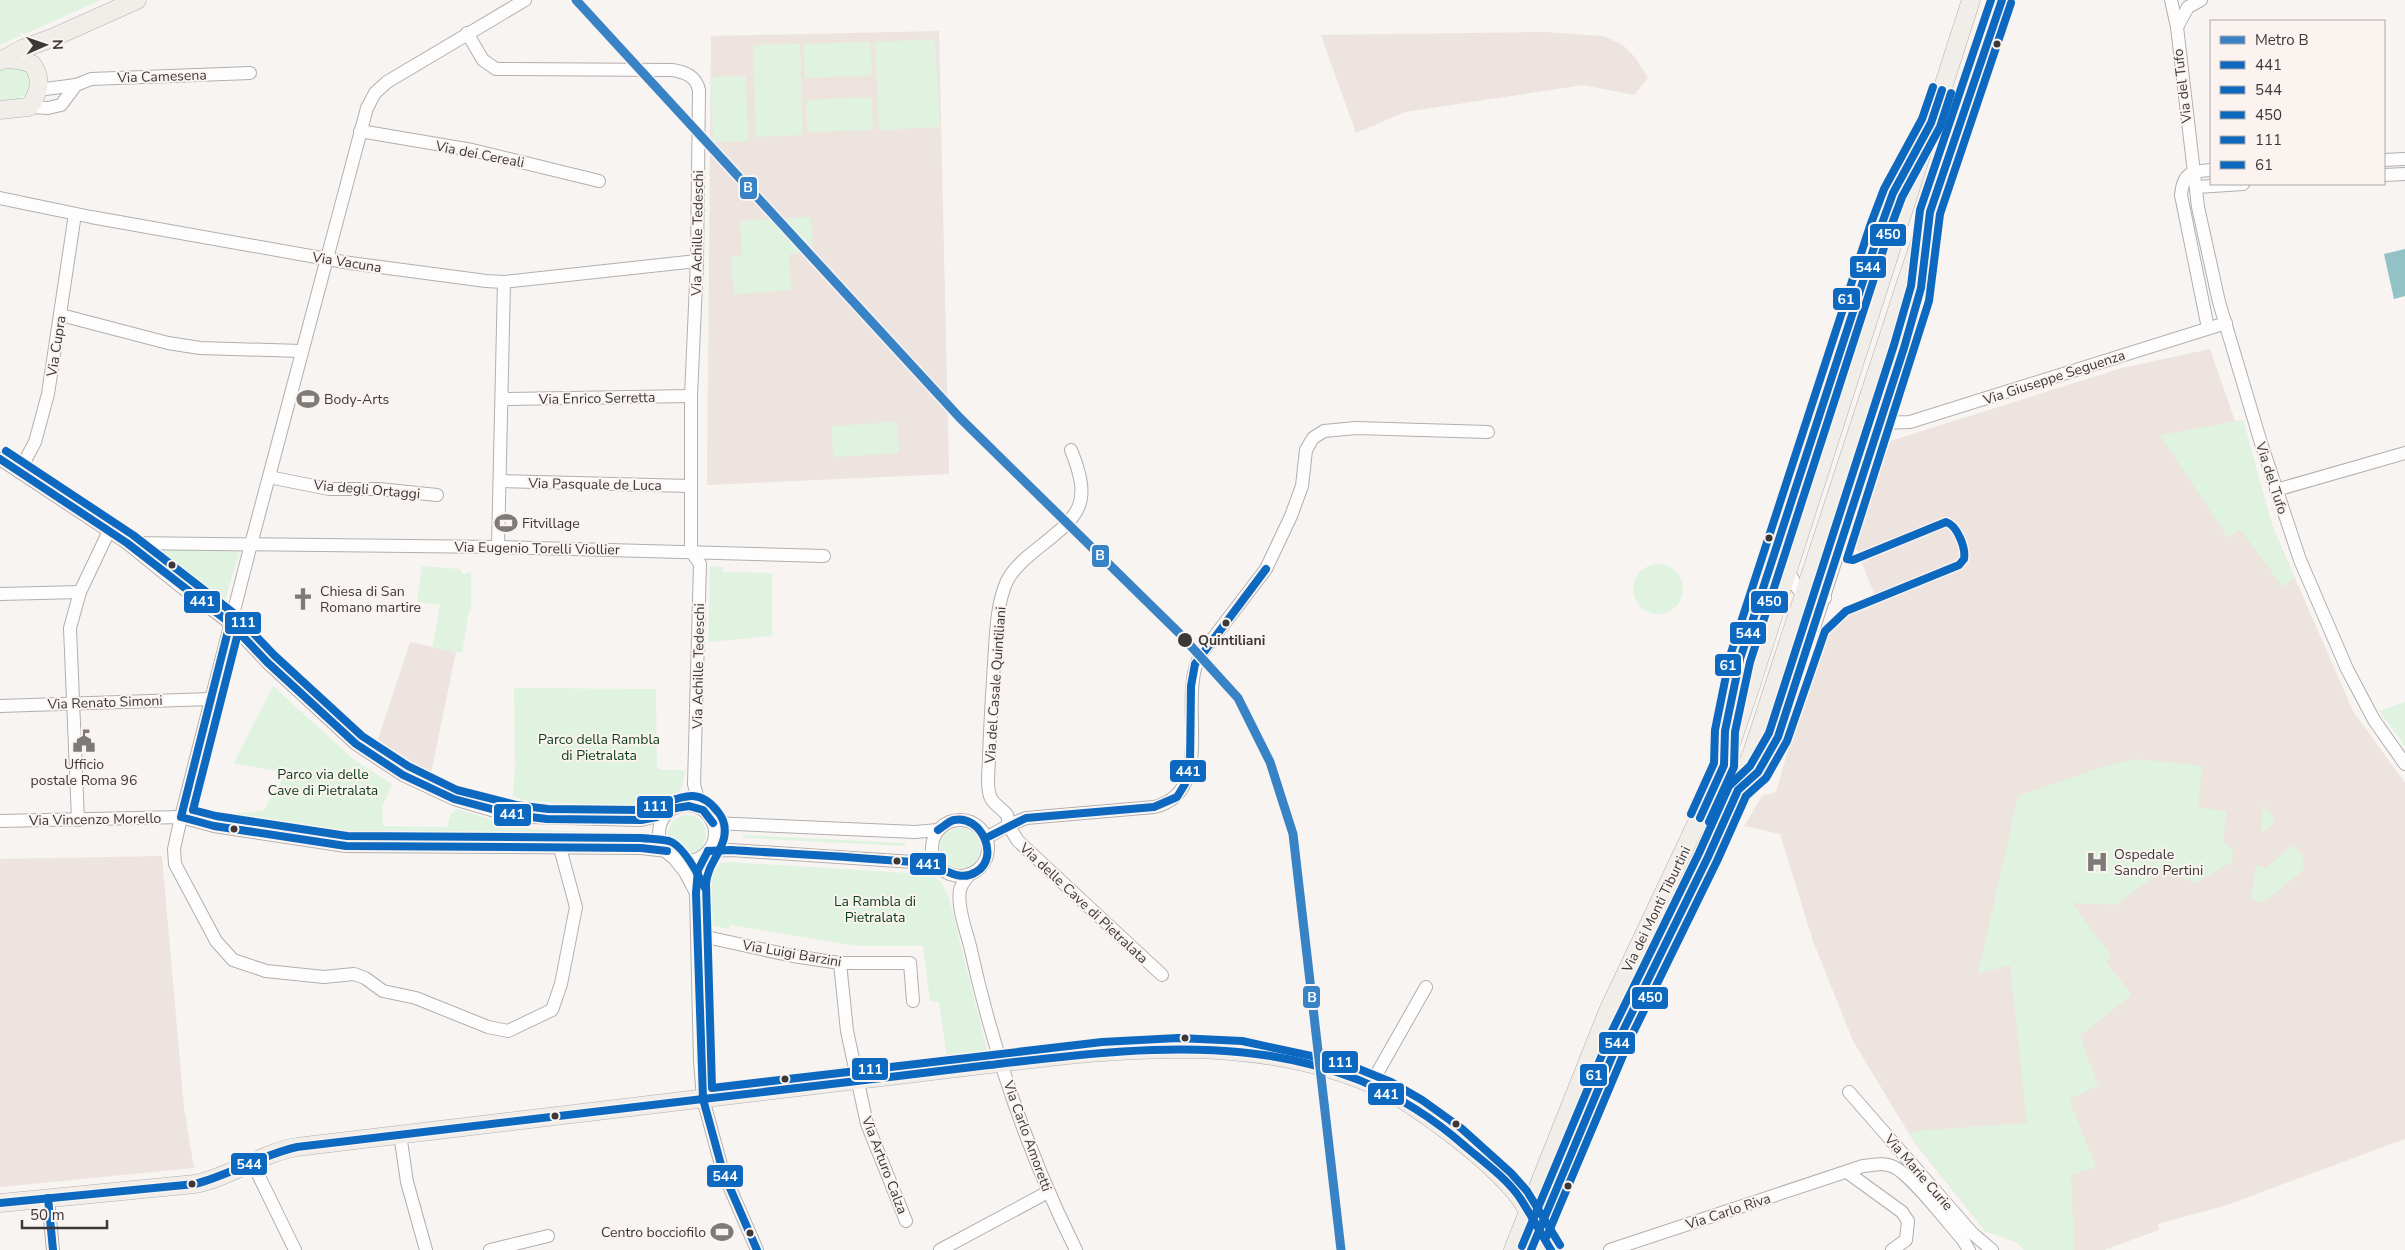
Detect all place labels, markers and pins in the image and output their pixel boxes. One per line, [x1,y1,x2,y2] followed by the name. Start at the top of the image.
[1992,39,2002,49] unlabelled marker
[295,386,321,412] sports icon: Body-Arts
[324,390,389,409] place label: Body-Arts
[493,510,519,536] sports icon: Fitvillage
[522,514,580,533] place label: Fitvillage
[1764,533,1774,543] unlabelled marker
[167,560,177,570] unlabelled marker
[320,582,421,617] place label: Chiesa di San Romano martire
[290,586,316,612] church icon: Chiesa di San Romano martire
[1221,618,1231,628] unlabelled marker
[1176,631,1194,649] marker: Quintiliani
[1198,631,1265,650] place label: Quintiliani
[71,728,97,754] public building icon: Ufficio postale Roma 96
[31,755,137,790] place label: Ufficio postale Roma 96
[229,824,239,834] unlabelled marker
[2114,845,2203,880] place label: Ospedale Sandro Pertini
[2084,849,2110,875] hospital icon: Ospedale Sandro Pertini
[892,856,902,866] unlabelled marker
[1180,1033,1190,1043] unlabelled marker
[780,1074,790,1084] unlabelled marker
[550,1111,560,1121] unlabelled marker
[1451,1119,1461,1129] unlabelled marker
[187,1179,197,1189] unlabelled marker
[1563,1181,1573,1191] unlabelled marker
[709,1219,735,1245] sports icon: Centro bocciofilo
[601,1223,706,1242] place label: Centro bocciofilo
[745,1228,755,1238] unlabelled marker

